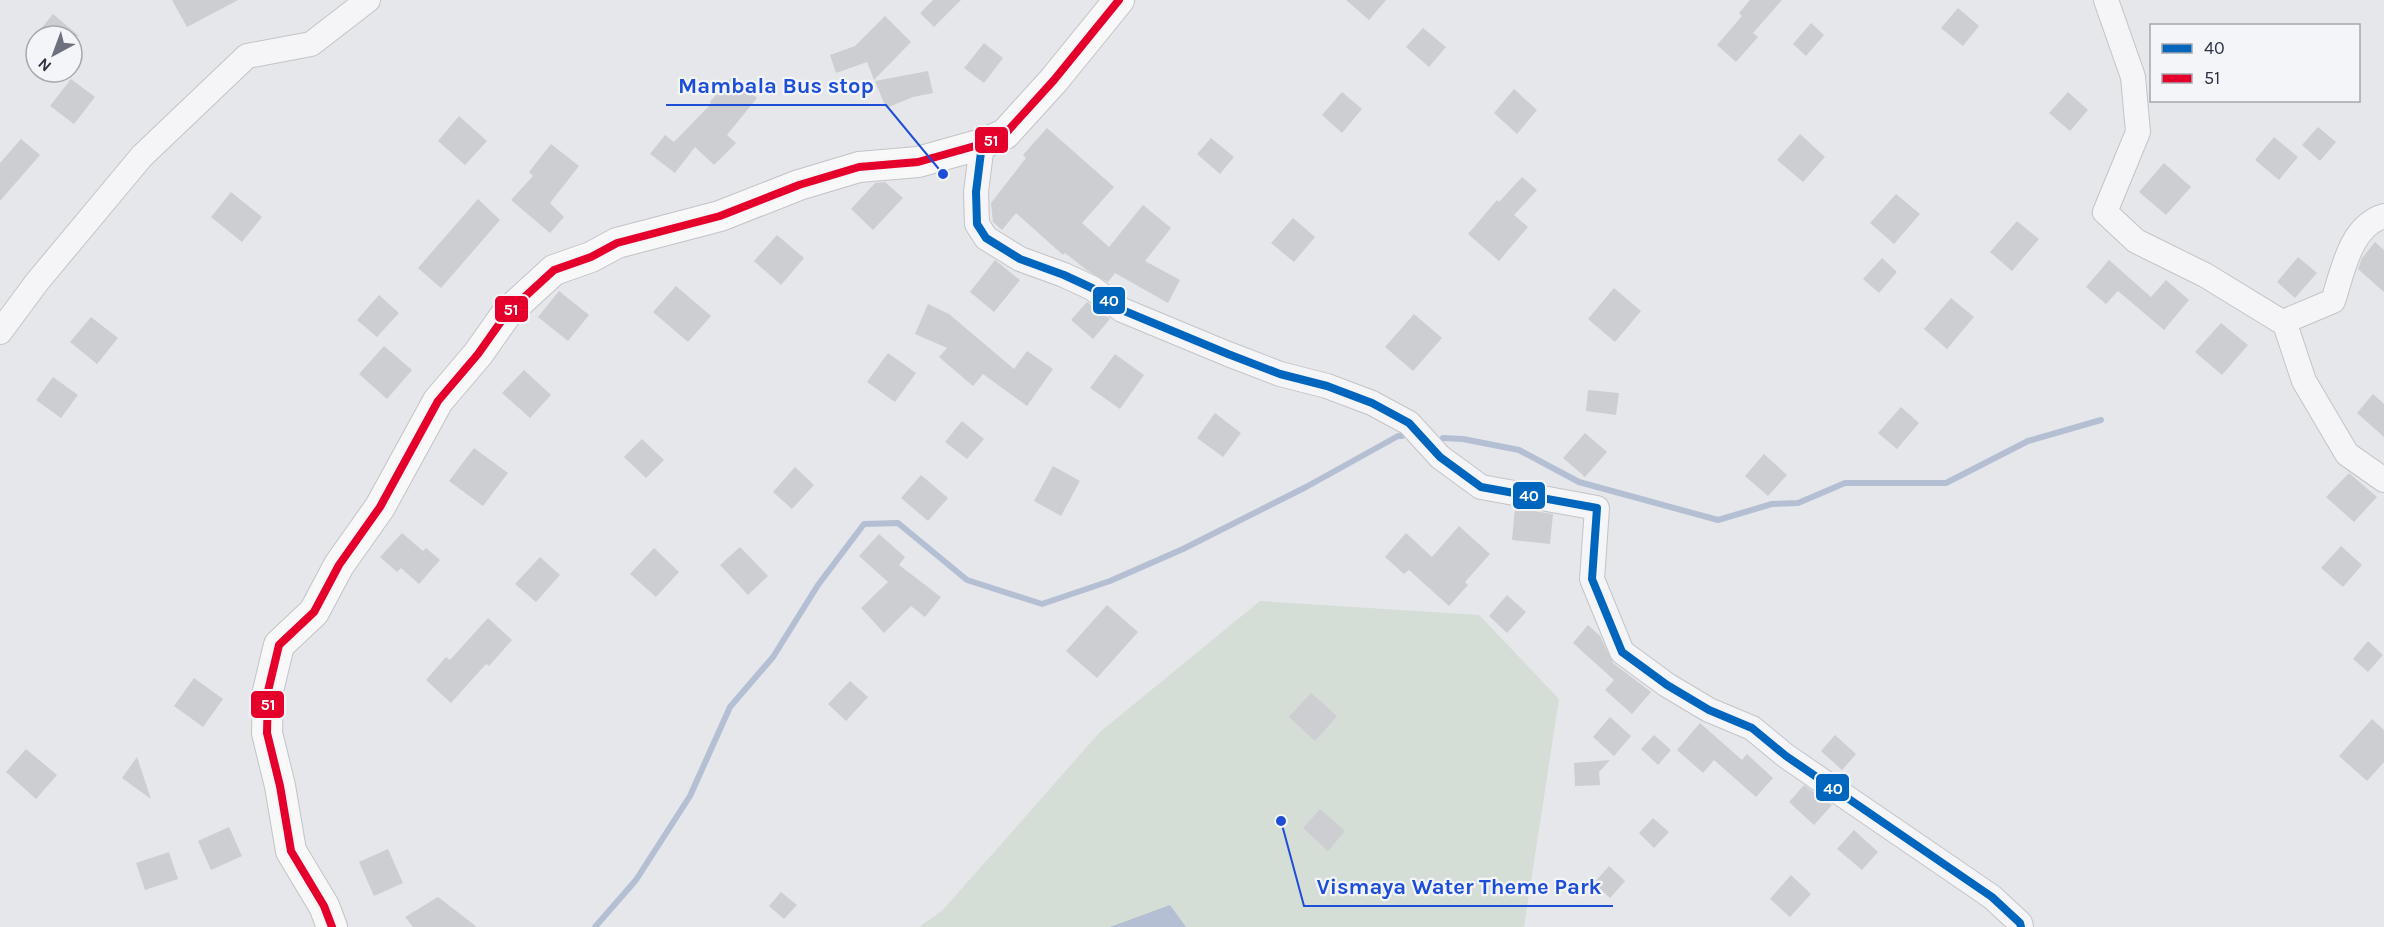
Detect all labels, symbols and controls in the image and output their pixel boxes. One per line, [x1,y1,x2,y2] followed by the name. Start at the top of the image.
[24,24,84,84] north arrow
[2150,24,2360,102] legend
[2204,37,2225,59] text: 40
[34,54,55,76] text: N
[666,65,886,105] callout: Mambala Bus stop
[2204,67,2220,89] text: 51
[678,73,874,99] text: Mambala Bus stop
[974,126,1009,154] line badge: 51
[983,131,999,150] text: 51
[1092,286,1126,315] line badge: 40
[1099,291,1119,310] text: 40
[494,295,529,323] line badge: 51
[503,300,519,319] text: 51
[1512,481,1546,510] line badge: 40
[1519,486,1539,505] text: 40
[250,690,285,719] line badge: 51
[260,695,276,714] text: 51
[1815,773,1850,802] line badge: 40
[1823,779,1843,798] text: 40
[1304,866,1613,906] callout: Vismaya Water Theme Park
[1316,874,1602,900] text: Vismaya Water Theme Park

